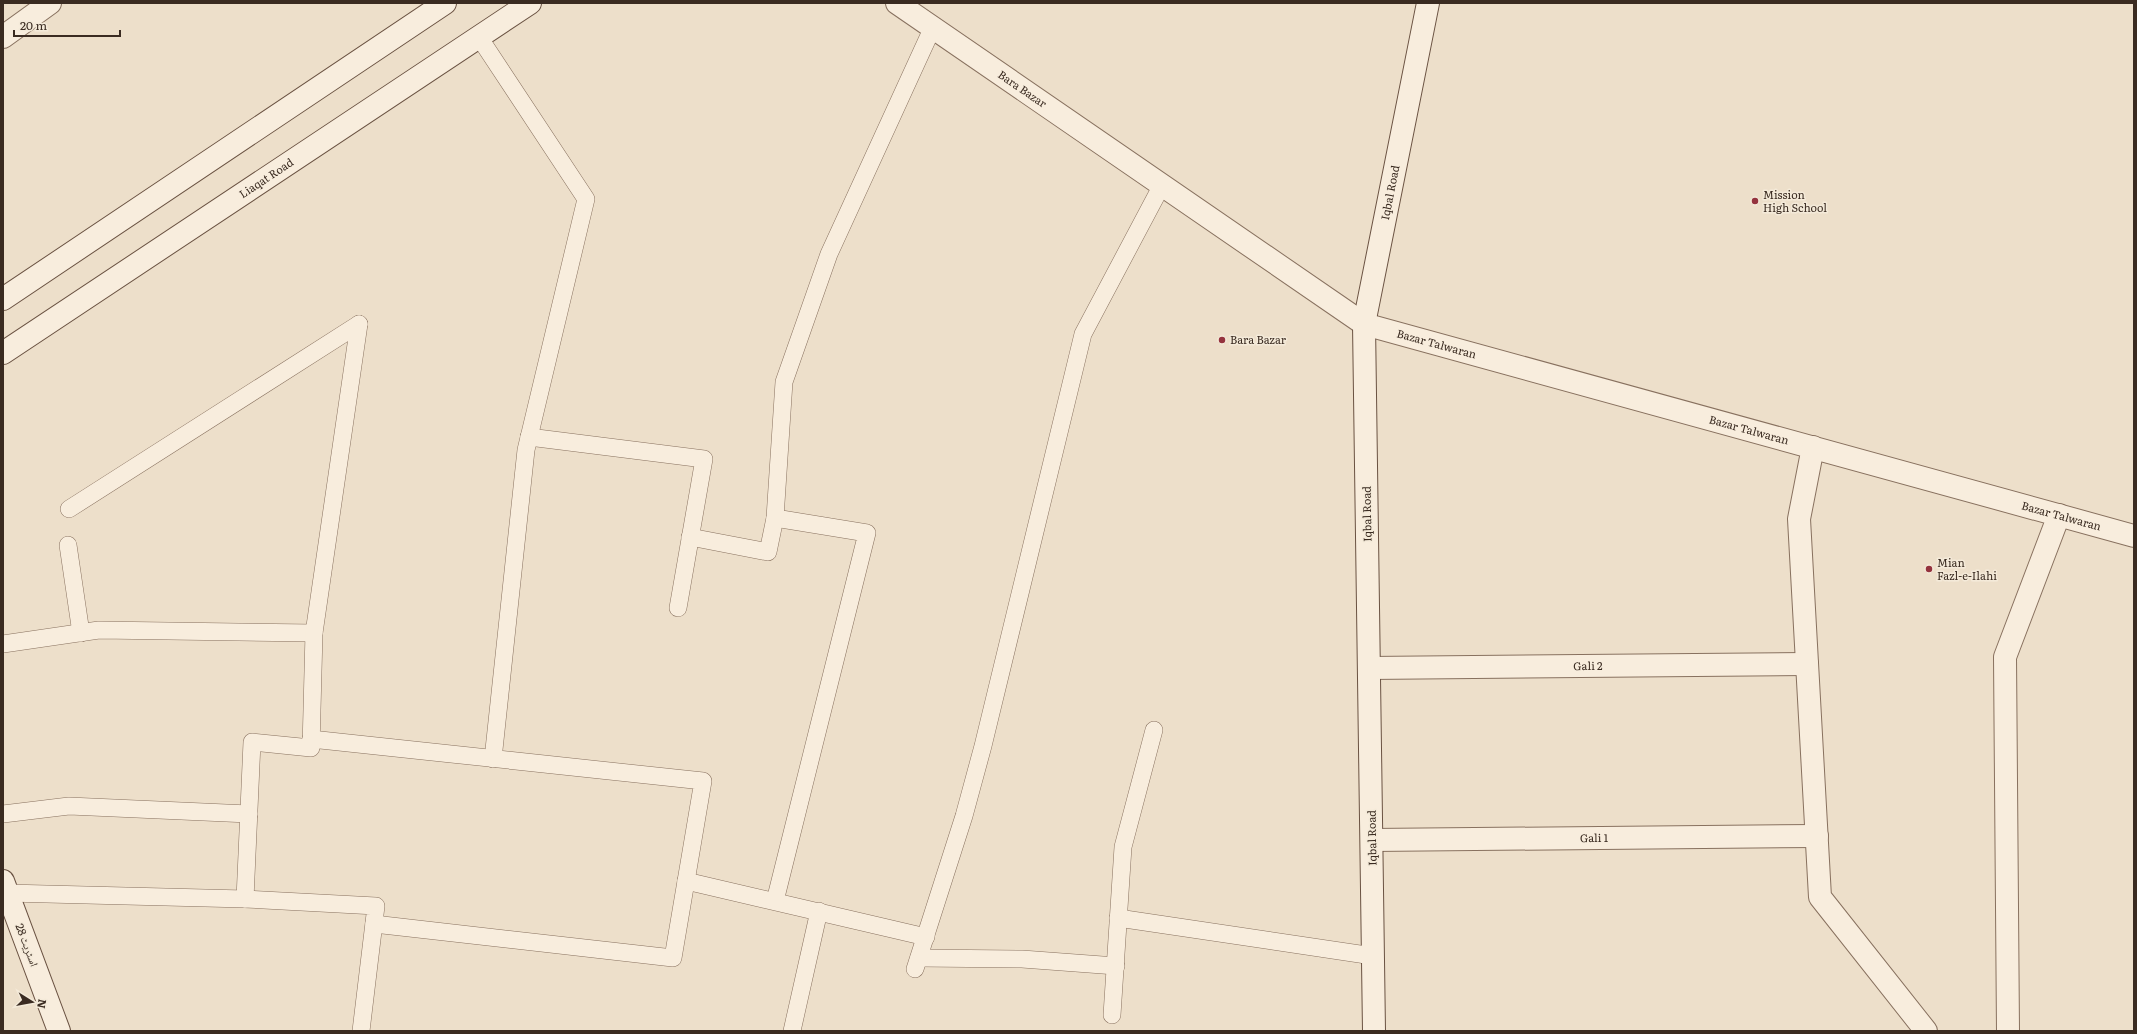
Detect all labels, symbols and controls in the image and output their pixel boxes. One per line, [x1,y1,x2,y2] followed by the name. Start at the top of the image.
[14,12,120,38] scale bar
[20,16,47,34] text: 20 m
[995,66,1051,111] street label: Bara Bazar
[235,153,296,201] street label: Liaqat Road
[1376,163,1403,221] street label: Iqbal Road
[1763,186,1827,215] place label: Mission High School
[1750,196,1760,206] marker: Mission High School
[1395,324,1479,362] street label: Bazar Talwaran
[1230,331,1287,347] place label: Bara Bazar
[1217,335,1227,345] marker: Bara Bazar
[1708,410,1791,448] street label: Bazar Talwaran
[1358,486,1374,542] street label: Iqbal Road
[2020,496,2103,534] street label: Bazar Talwaran
[1937,554,1997,583] place label: Mian Fazl-e-Ilahi
[1924,564,1934,574] marker: Mian Fazl-e-Ilahi
[1573,657,1603,673] street label: Gali 2
[1363,810,1379,866] street label: Iqbal Road
[1580,829,1609,845] street label: Gali 1
[12,921,43,968] street label: اسٹریٹ 28
[12,982,52,1022] north arrow
[34,998,52,1010] text: N

